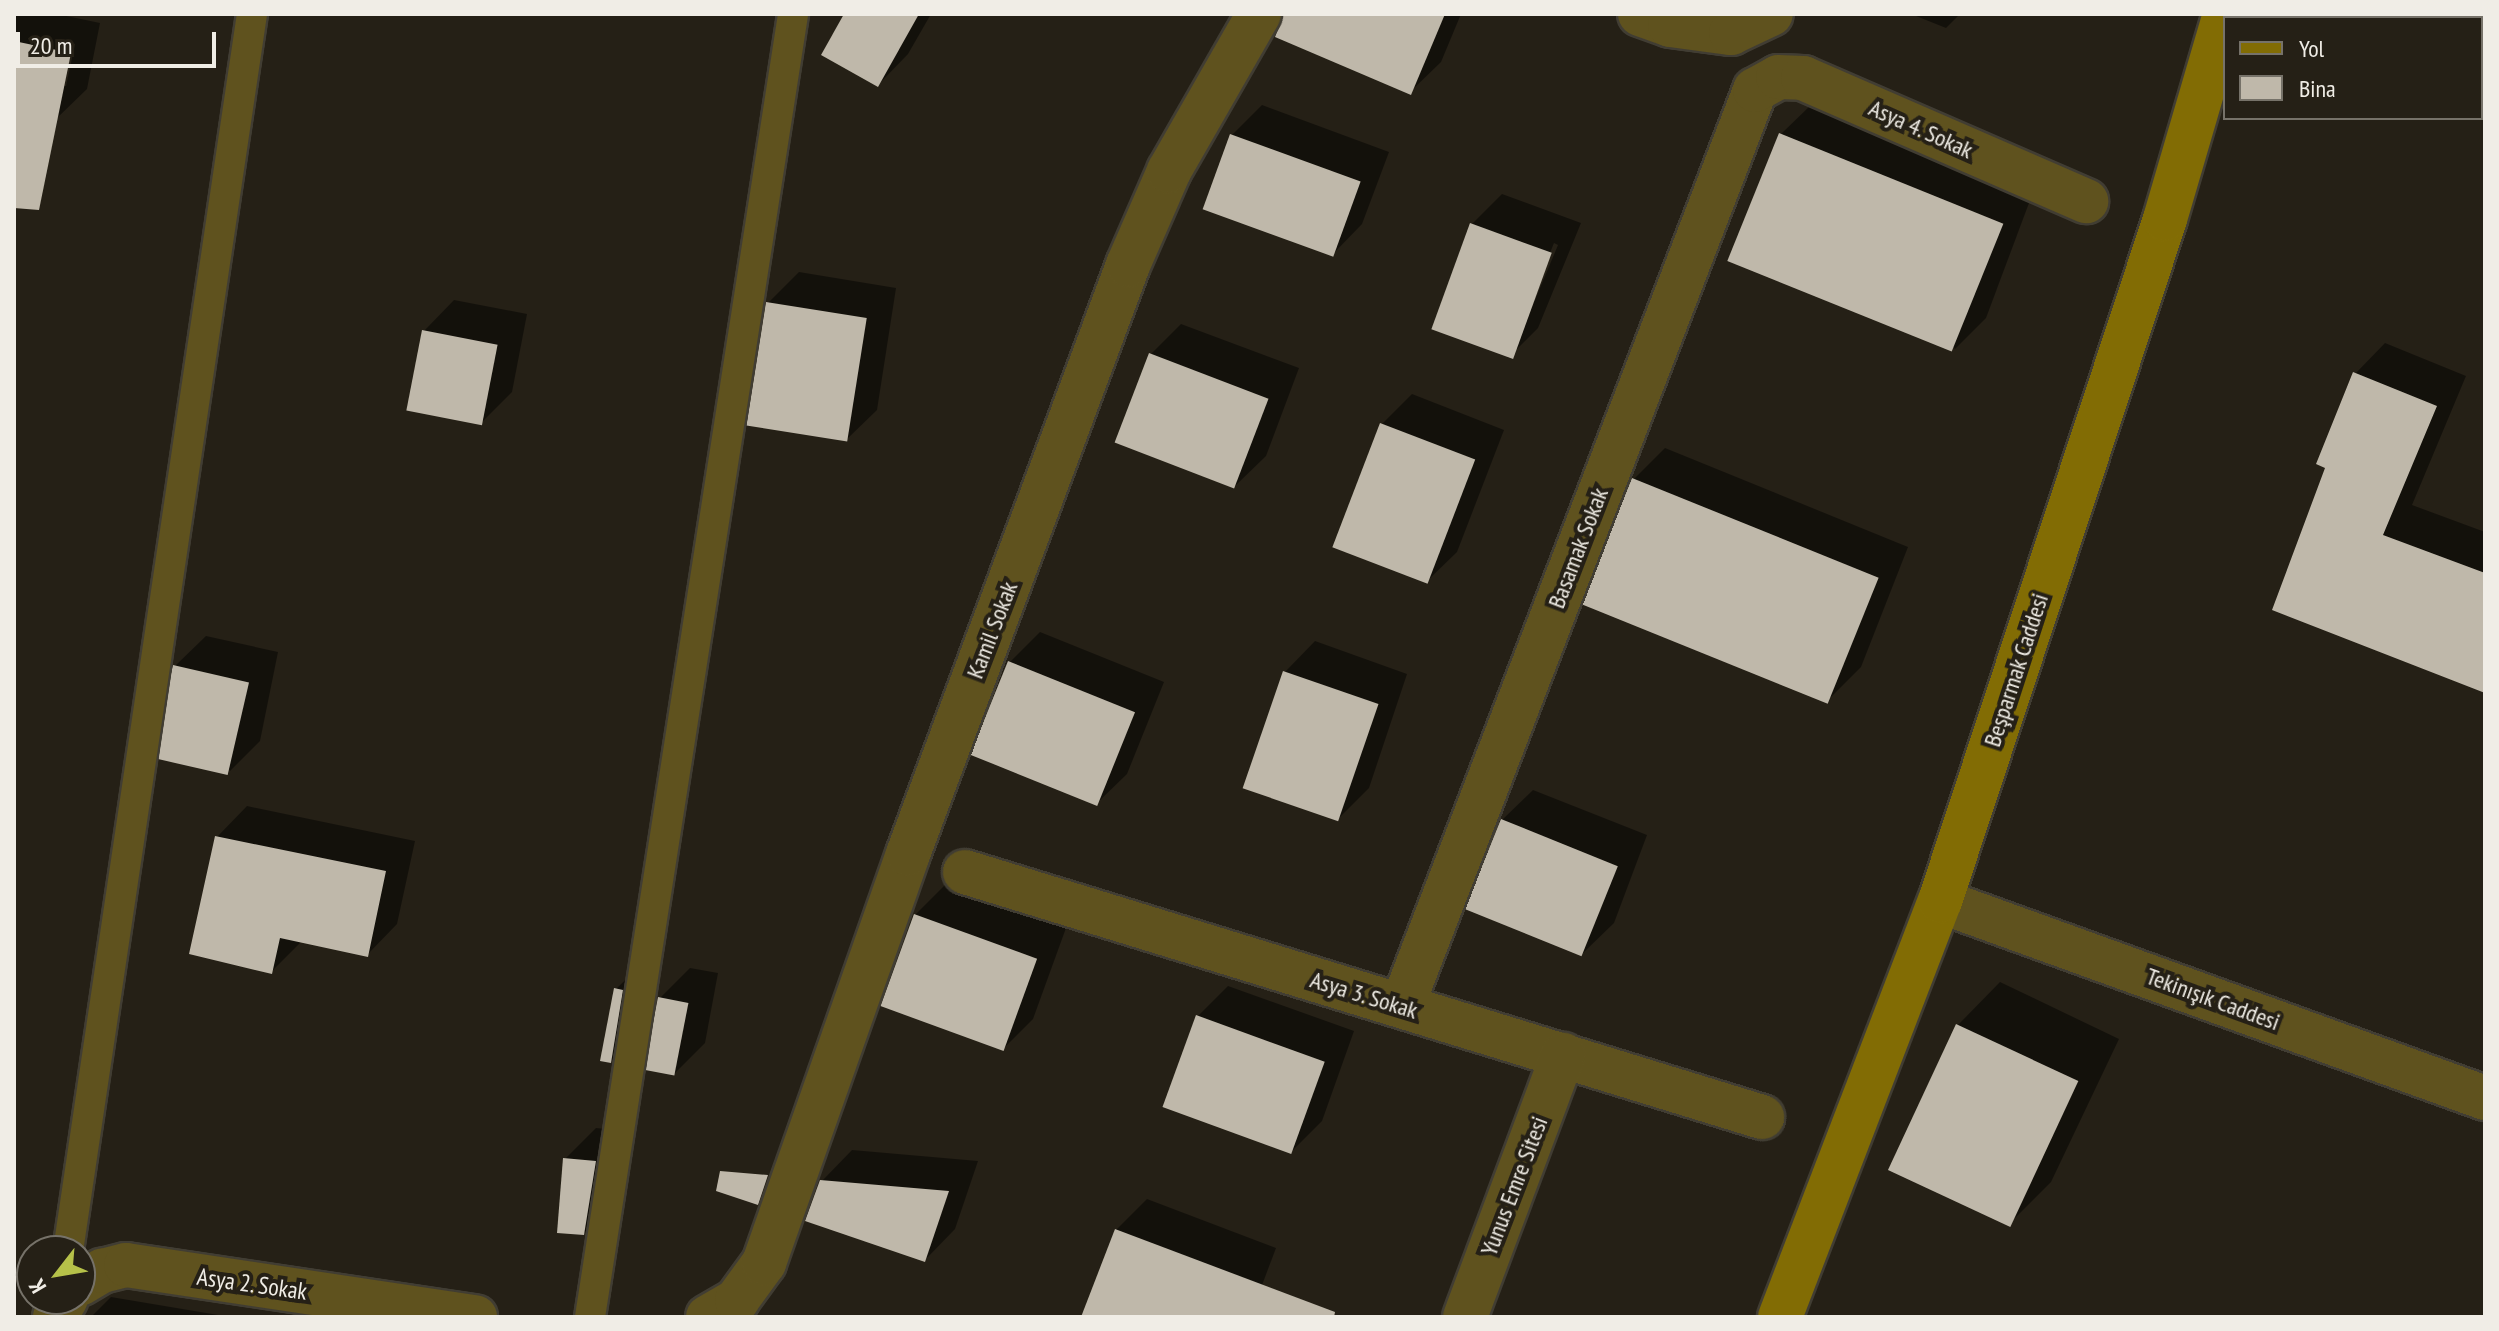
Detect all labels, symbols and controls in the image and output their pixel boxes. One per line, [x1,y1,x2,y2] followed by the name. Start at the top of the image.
[20,16,220,66] scale bar
[2223,16,2483,120] legend
[30,30,72,61] text: 20 m
[2299,33,2324,64] text: Yol
[2299,73,2336,104] text: Bina
[1864,93,1978,165] street label: Asya 4. Sokak
[1542,484,1614,612] street label: Basamak Sokak
[960,578,1024,682] street label: Kamil Sokak
[1978,590,2054,750] street label: Beşparmak Caddesi
[2142,961,2284,1037] street label: Tekinışık Caddesi
[1306,965,1422,1025] street label: Asya 3. Sokak
[1474,1112,1554,1260] street label: Yunus Emre Sitesi
[16,1235,96,1315] north arrow
[194,1262,310,1306] street label: Asya 2. Sokak
[22,1274,52,1298] text: K

